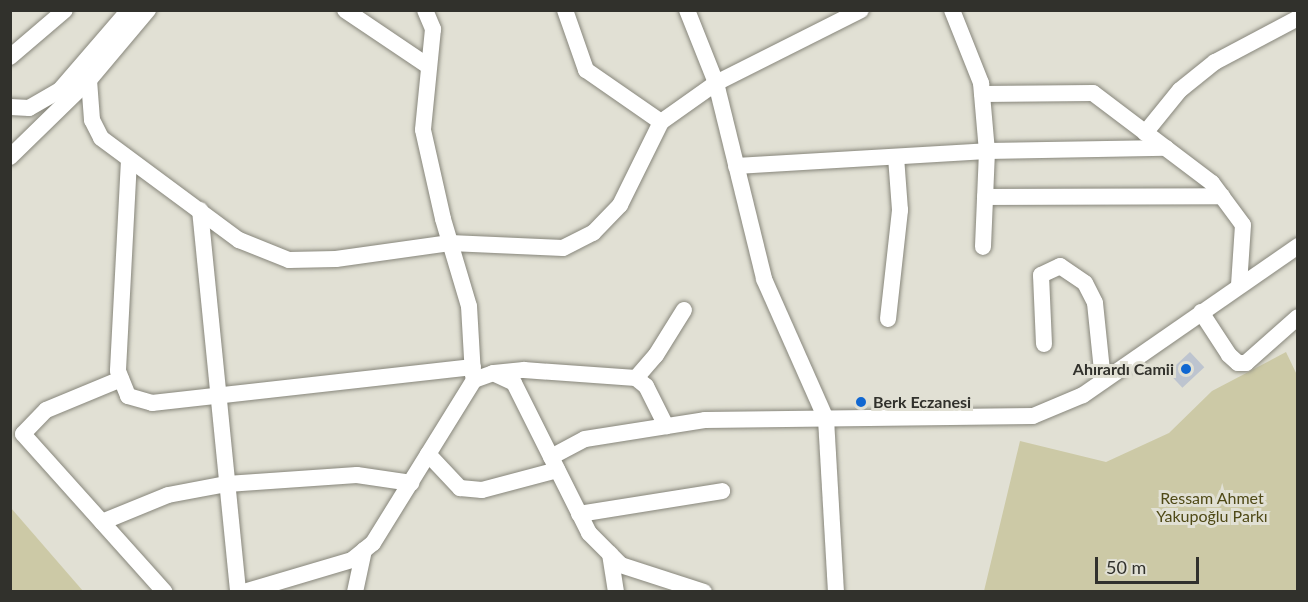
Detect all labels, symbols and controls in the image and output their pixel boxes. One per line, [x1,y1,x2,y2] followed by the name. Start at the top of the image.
[1073,359,1174,379] place label: Ahırardı Camii
[1179,362,1193,376] marker: Ahırardı Camii
[873,392,971,412] place label: Berk Eczanesi
[854,395,868,409] marker: Berk Eczanesi
[1156,488,1268,526] park label: Ressam Ahmet Yakupoğlu Parkı
[1098,545,1202,583] scale bar
[1106,556,1146,578] text: 50 m

